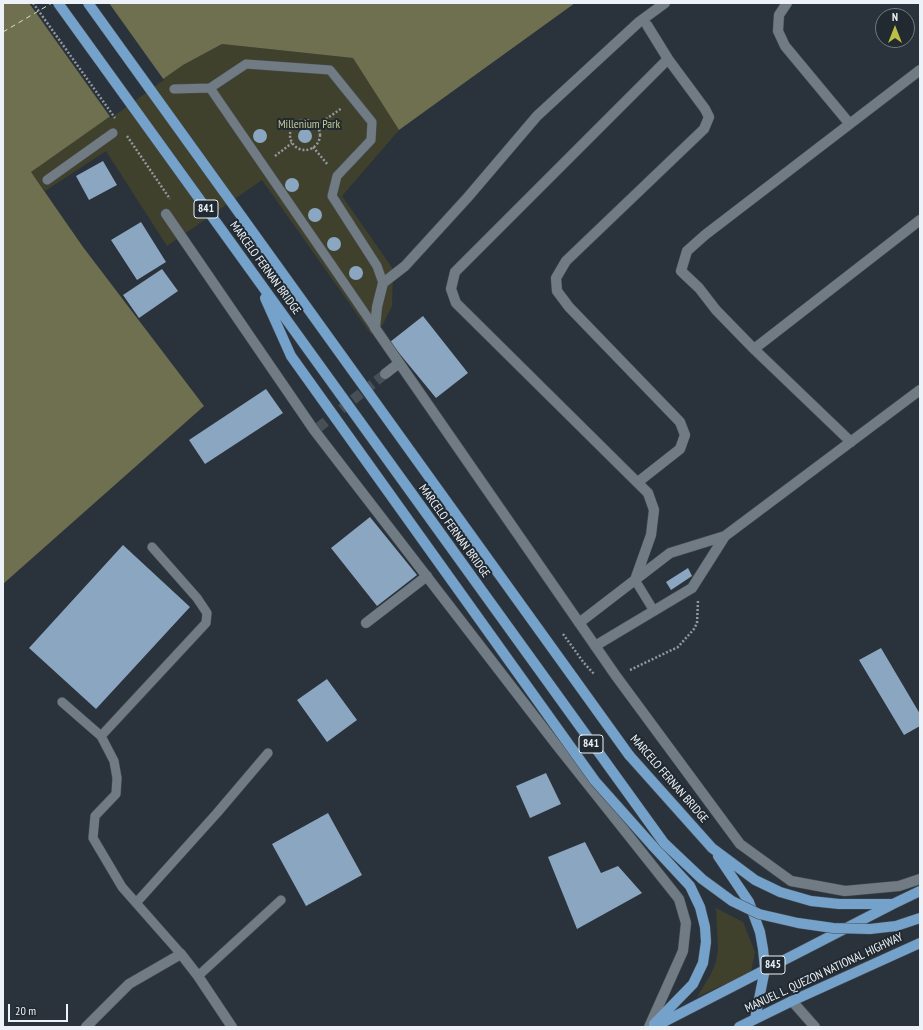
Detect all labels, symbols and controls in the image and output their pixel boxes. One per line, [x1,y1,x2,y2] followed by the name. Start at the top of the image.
[875,8,915,48] north arrow
[892,10,898,24] text: N
[278,118,340,132] park label: Millenium Park
[194,200,218,218] road number: 841
[226,219,304,317] street label: MARCELO FERNAN BRIDGE
[415,482,493,580] street label: MARCELO FERNAN BRIDGE
[627,732,711,826] street label: MARCELO FERNAN BRIDGE
[579,735,603,753] road number: 841
[743,930,905,1016] street label: MANUEL L. QUEZON NATIONAL HIGHWAY
[761,956,785,974] road number: 845
[10,996,70,1022] scale bar
[15,1003,36,1018] text: 20 m

